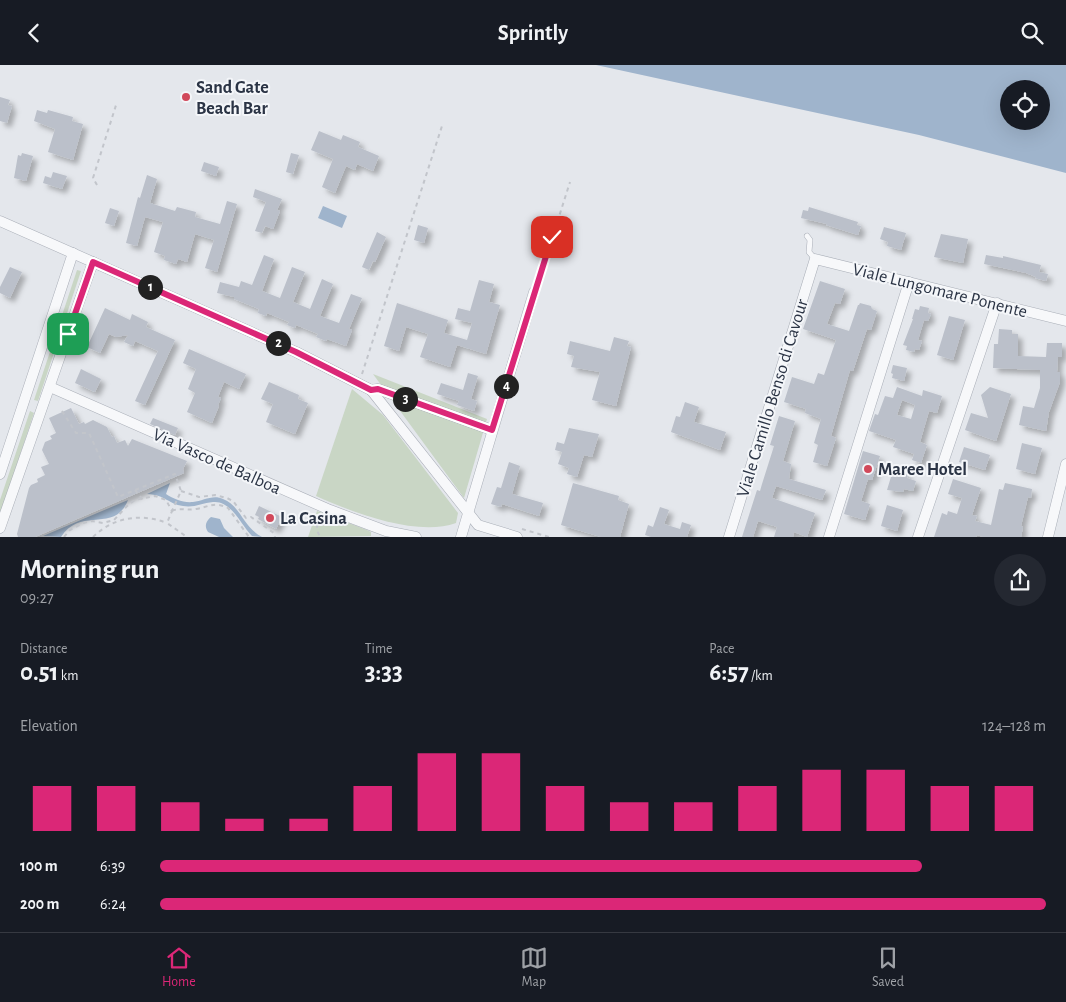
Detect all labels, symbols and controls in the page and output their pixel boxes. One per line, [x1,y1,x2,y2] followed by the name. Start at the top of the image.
[20,19,48,47] icon: back
[1018,19,1046,47] icon: search
[498,22,568,44] text: Sprintly
[196,79,269,118] place label: Sand Gate Beach Bar
[1000,80,1050,130] map controls
[1000,80,1050,130] button: locate
[180,91,192,103] marker: Sand Gate Beach Bar
[531,216,573,258] pin
[538,223,566,251] icon: check
[851,261,1029,321] street label: Viale Lungomare Ponente
[138,275,162,299] pin: 1
[148,280,153,294] text: 1
[734,297,812,499] street label: Viale Camillo Benso di Cavour
[47,313,89,355] pin
[54,320,82,348] icon: arrive
[266,331,290,355] pin: 2
[275,336,282,350] text: 2
[494,373,518,399] pin: 4
[503,379,510,393] text: 4
[392,387,418,411] pin: 3
[402,392,409,406] text: 3
[150,426,283,498] street label: Via Vasco de Balboa
[878,461,967,479] place label: Maree Hotel
[862,463,874,475] marker: Maree Hotel
[280,510,347,528] place label: La Casina
[264,512,276,524] marker: La Casina
[994,554,1046,606] button: share
[20,556,160,584] text: Morning run
[20,590,54,606] text: 09:27
[20,642,67,656] text: Distance
[365,642,393,656] text: Time
[709,642,735,656] text: Pace
[20,660,59,685] text: 0.51
[365,660,403,685] text: 3:33
[709,660,749,685] text: 6:57
[59,669,78,683] text: km
[749,669,773,683] text: /km
[20,718,78,734] text: Elevation
[982,718,1046,734] text: 124–128 m
[20,858,58,874] text: 100 m
[100,858,125,874] text: 6:39
[20,896,60,912] text: 200 m
[100,896,126,912] text: 6:24
[162,944,196,991] tab: Home
[520,944,548,991] tab: Map
[872,944,904,991] tab: Saved

